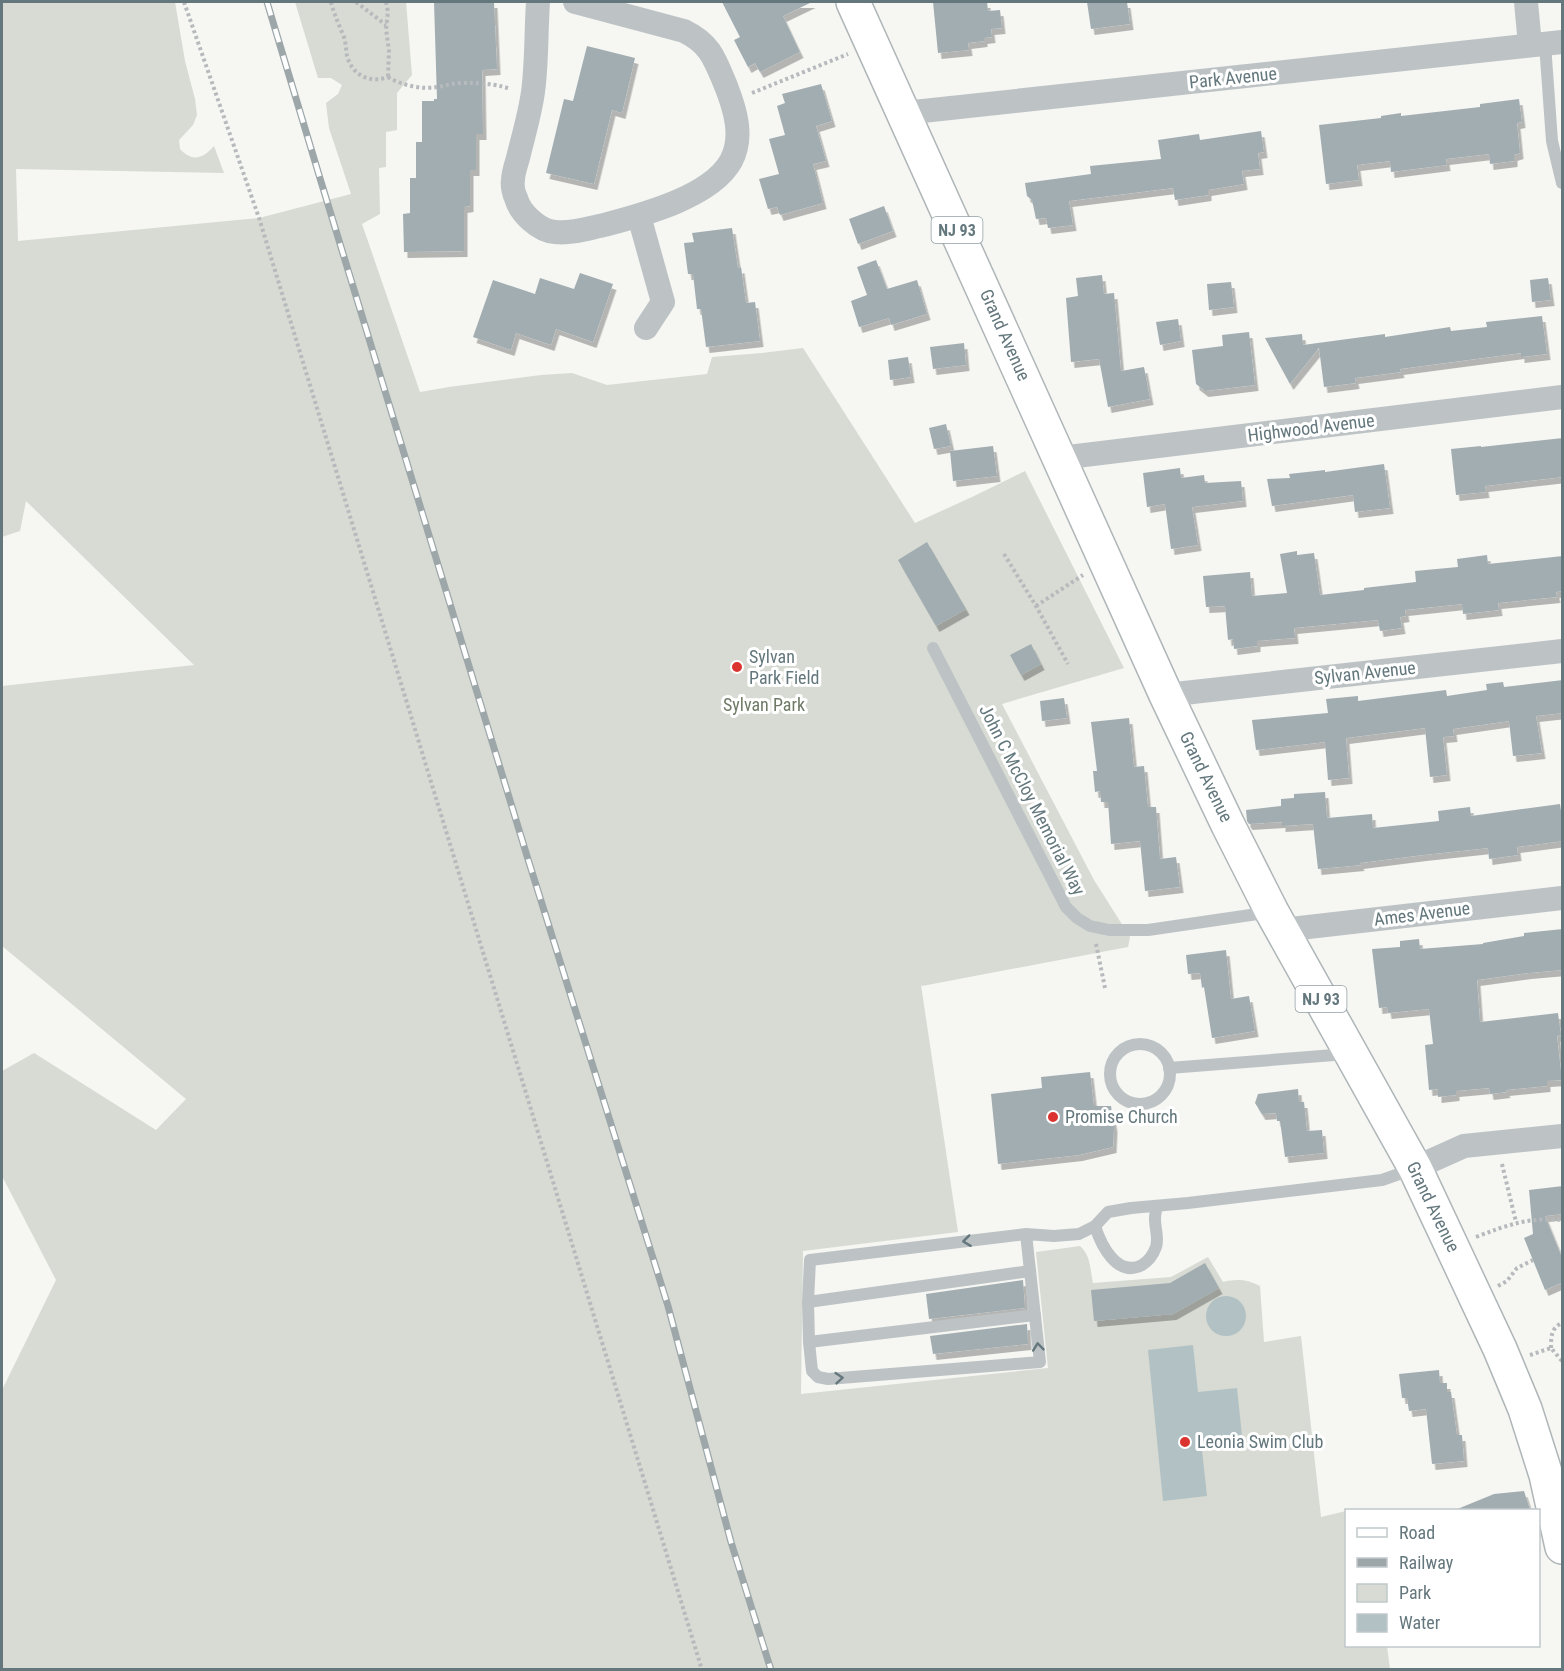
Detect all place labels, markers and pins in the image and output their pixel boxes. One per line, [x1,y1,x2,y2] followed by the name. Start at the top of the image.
[749,646,820,688] place label: Sylvan Park Field
[730,660,744,674] marker: Sylvan Park Field
[1065,1106,1178,1127] place label: Promise Church
[1046,1110,1060,1124] marker: Promise Church
[1197,1431,1324,1452] place label: Leonia Swim Club
[1178,1435,1192,1449] marker: Leonia Swim Club

